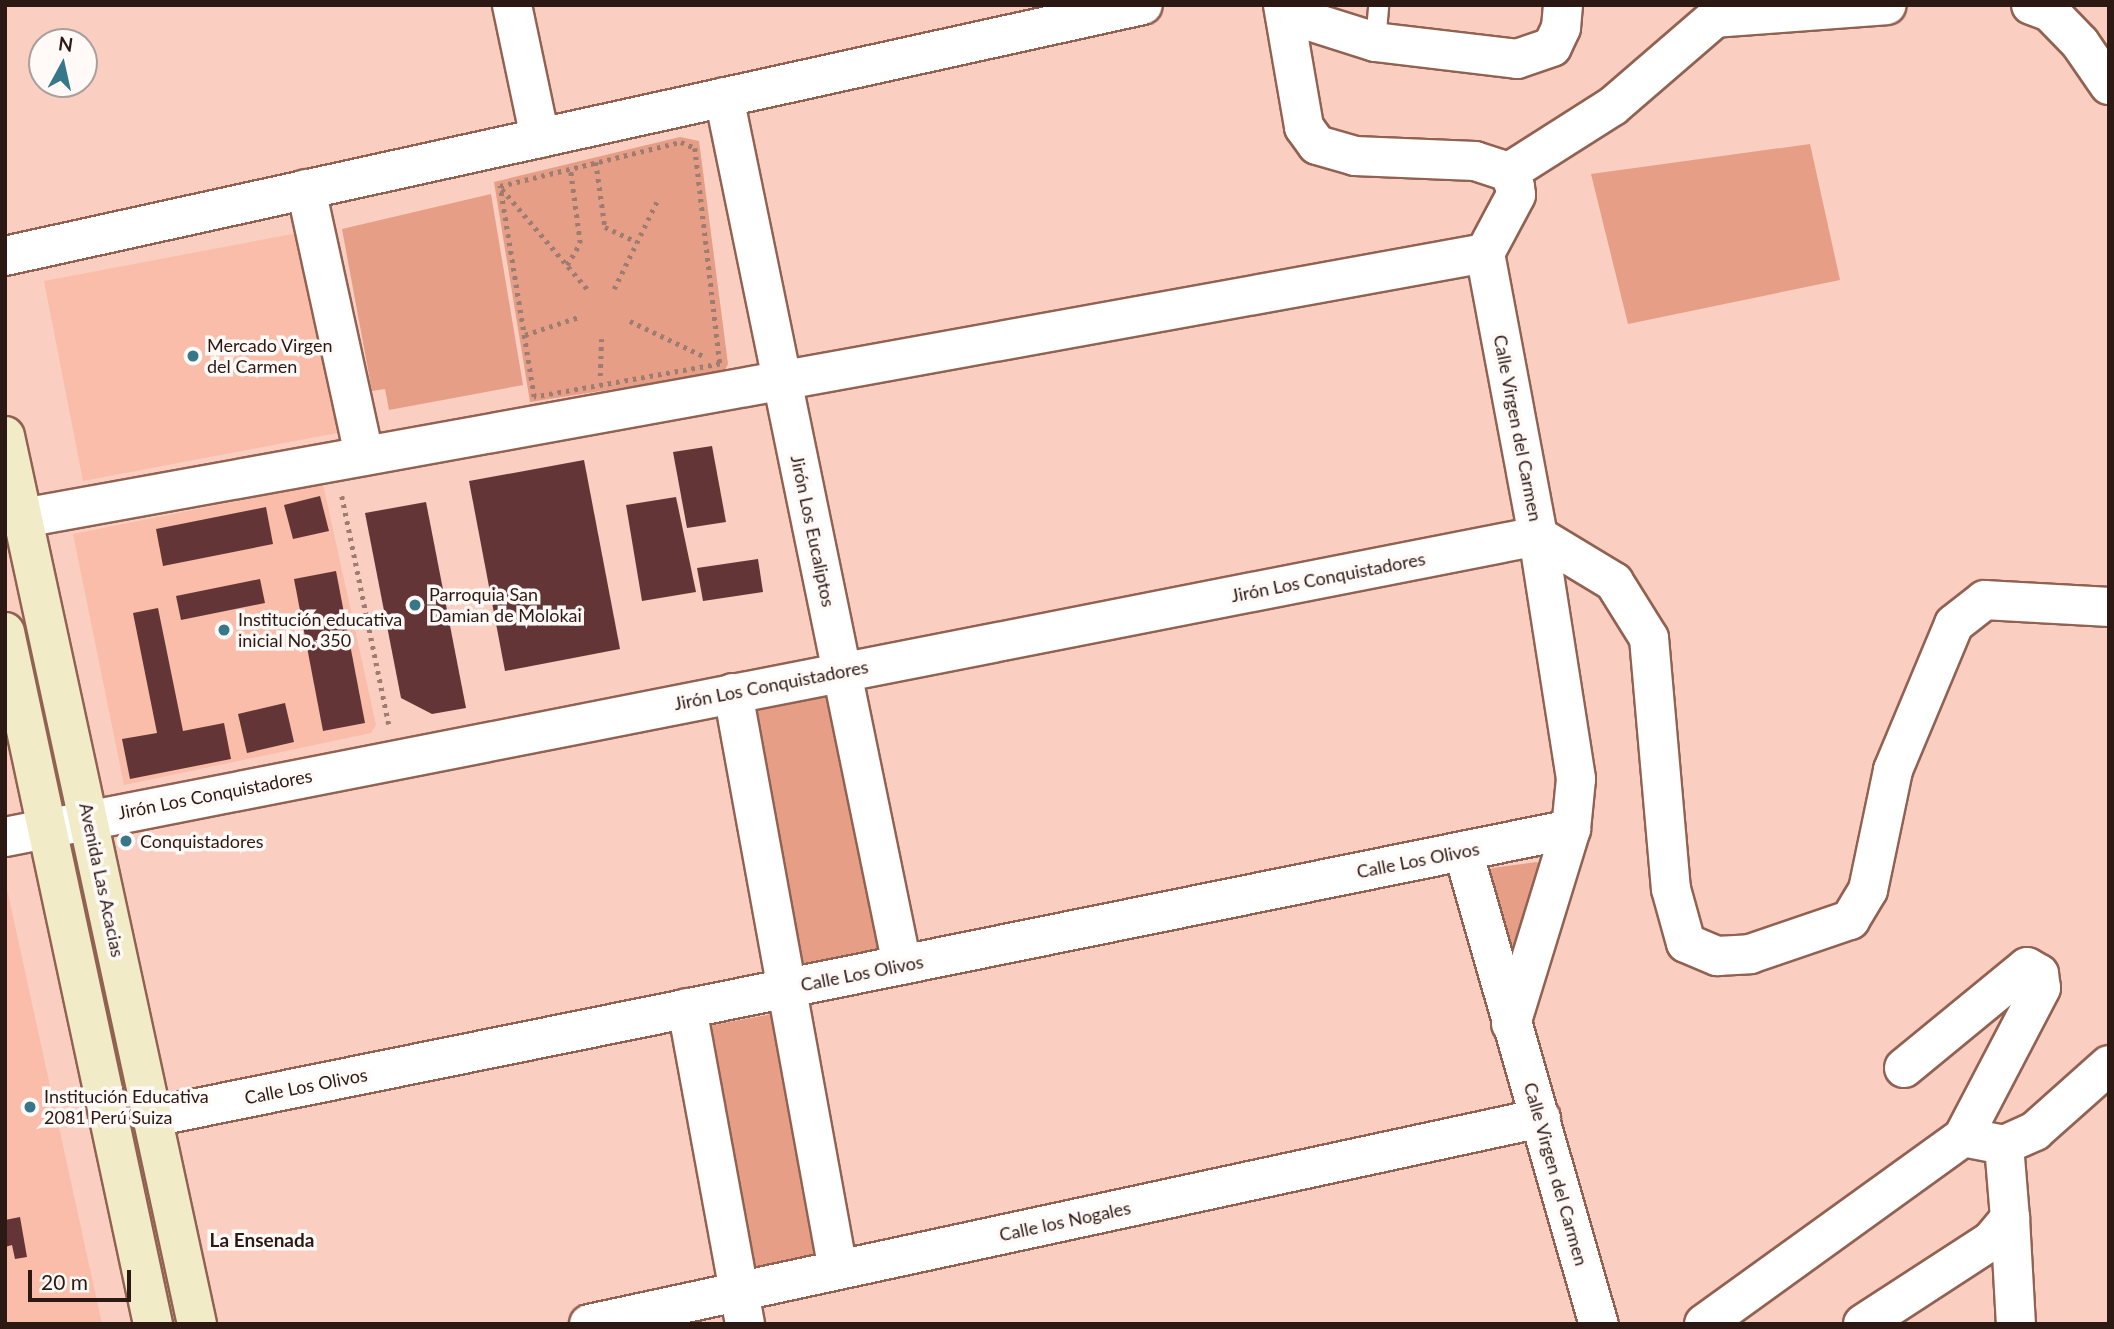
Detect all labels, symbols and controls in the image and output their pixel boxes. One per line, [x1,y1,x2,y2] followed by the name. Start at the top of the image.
[28,28,98,98] north arrow
[57,31,75,56] text: N
[1489,333,1547,523] street label: Calle Virgen del Carmen
[207,335,333,378] place label: Mercado Virgen del Carmen
[185,348,201,364] marker: Mercado Virgen del Carmen
[786,453,840,609] street label: Jirón Los Eucaliptos
[1229,548,1427,606] street label: Jirón Los Conquistadores
[429,584,582,626] place label: Parroquia San Damian de Molokai
[407,597,423,613] marker: Parroquia San Damian de Molokai
[238,609,402,652] place label: Institución educativa inicial No. 350
[216,622,232,638] marker: Institución educativa inicial No. 350
[672,656,870,714] street label: Jirón Los Conquistadores
[116,765,314,823] street label: Jirón Los Conquistadores
[75,801,129,959] street label: Avenida Las Acacias
[140,830,263,852] place label: Conquistadores
[118,833,134,849] marker: Conquistadores
[1355,838,1481,882] street label: Calle Los Olivos
[799,951,925,995] street label: Calle Los Olivos
[243,1064,369,1108] street label: Calle Los Olivos
[1519,1080,1593,1268] street label: Calle Virgen del Carmen
[44,1086,209,1128] place label: Institución Educativa 2081 Perú Suiza
[22,1099,38,1115] marker: Institución Educativa 2081 Perú Suiza
[997,1197,1133,1245] street label: Calle los Nogales
[210,1229,314,1251] district label: La Ensenada
[32,1256,135,1300] scale bar
[41,1269,88,1294] text: 20 m

